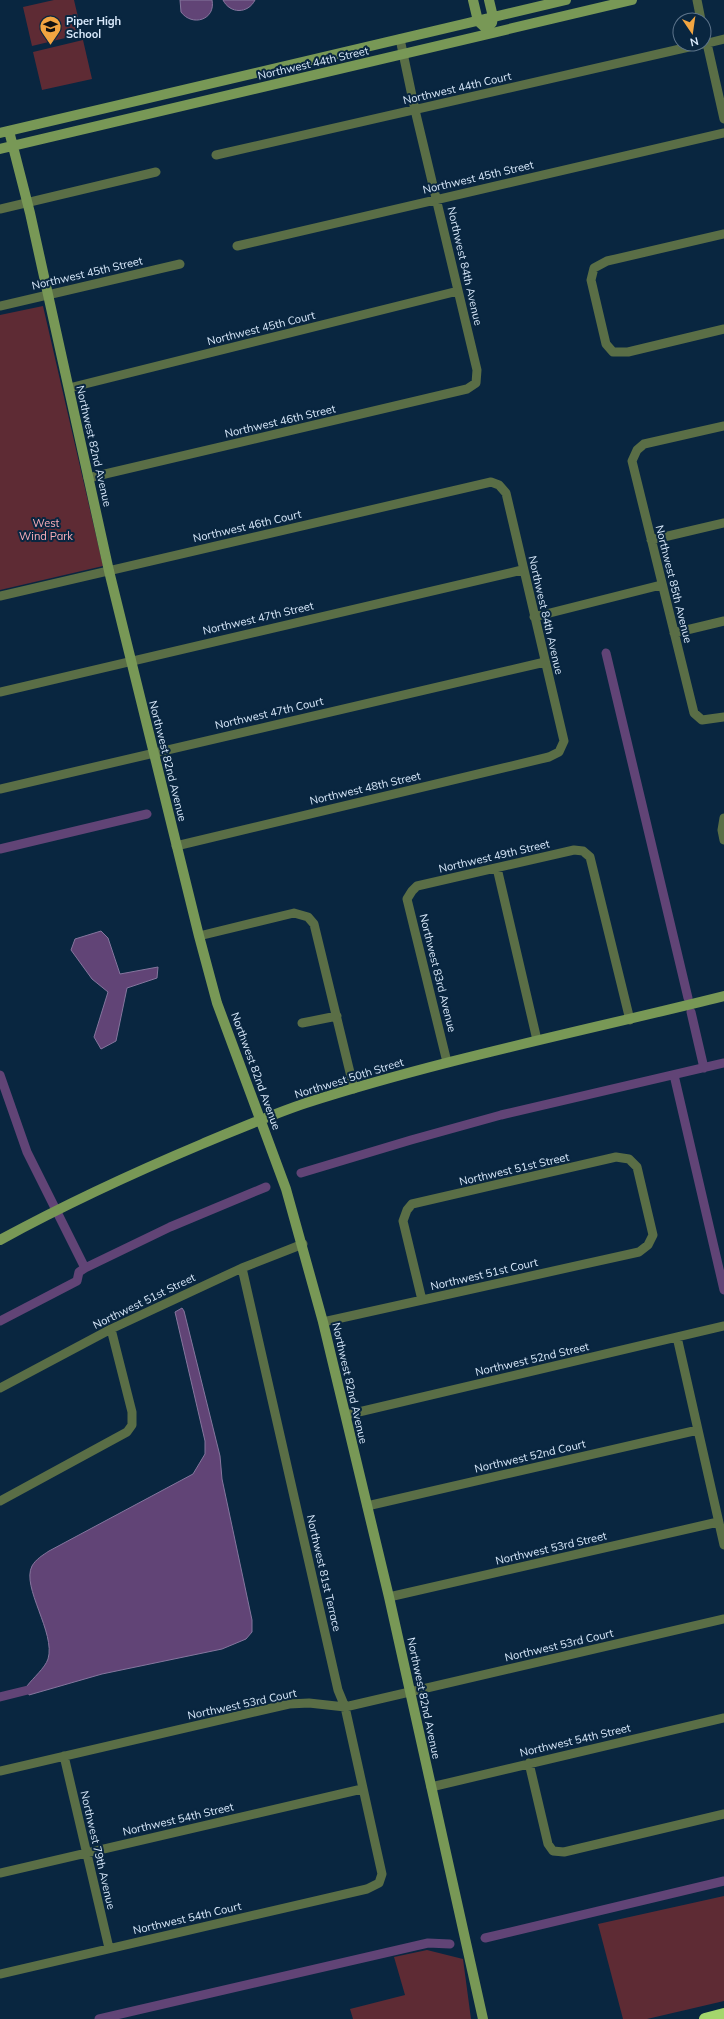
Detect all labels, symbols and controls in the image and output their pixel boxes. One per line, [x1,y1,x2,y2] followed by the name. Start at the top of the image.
[672,12,712,52] north arrow
[37,14,63,47] school or university icon: Piper High School
[66,14,121,41] place label: Piper High School
[689,34,700,49] text: N
[256,43,370,83] street label: Northwest 44th Street
[401,69,513,107] street label: Northwest 44th Court
[421,157,535,197] street label: Northwest 45th Street
[445,205,485,327] street label: Northwest 84th Avenue
[30,253,144,293] street label: Northwest 45th Street
[206,308,317,348] street label: Northwest 45th Court
[73,384,115,508] street label: Northwest 82nd Avenue
[223,401,337,441] street label: Northwest 46th Street
[191,507,303,545] street label: Northwest 46th Court
[19,516,73,543] park label: West Wind Park
[653,523,695,645] street label: Northwest 85th Avenue
[526,554,566,676] street label: Northwest 84th Avenue
[201,598,315,638] street label: Northwest 47th Street
[213,694,325,732] street label: Northwest 47th Court
[146,699,190,823] street label: Northwest 82nd Avenue
[308,768,422,808] street label: Northwest 48th Street
[437,836,551,876] street label: Northwest 49th Street
[417,912,459,1034] street label: Northwest 83rd Avenue
[228,1010,284,1132] street label: Northwest 82nd Avenue
[293,1055,405,1101] street label: Northwest 50th Street
[458,1150,570,1188] street label: Northwest 51st Street
[429,1255,539,1293] street label: Northwest 51st Court
[90,1270,198,1332] street label: Northwest 51st Street
[329,1321,371,1445] street label: Northwest 82nd Avenue
[474,1339,590,1379] street label: Northwest 52nd Street
[473,1436,587,1476] street label: Northwest 52nd Court
[304,1513,344,1633] street label: Northwest 81st Terrace
[494,1528,608,1568] street label: Northwest 53rd Street
[503,1626,615,1664] street label: Northwest 53rd Court
[404,1636,444,1760] street label: Northwest 82nd Avenue
[186,1686,298,1722] street label: Northwest 53rd Court
[518,1720,632,1760] street label: Northwest 54th Street
[78,1789,118,1911] street label: Northwest 79th Avenue
[121,1799,235,1839] street label: Northwest 54th Street
[131,1899,243,1937] street label: Northwest 54th Court

